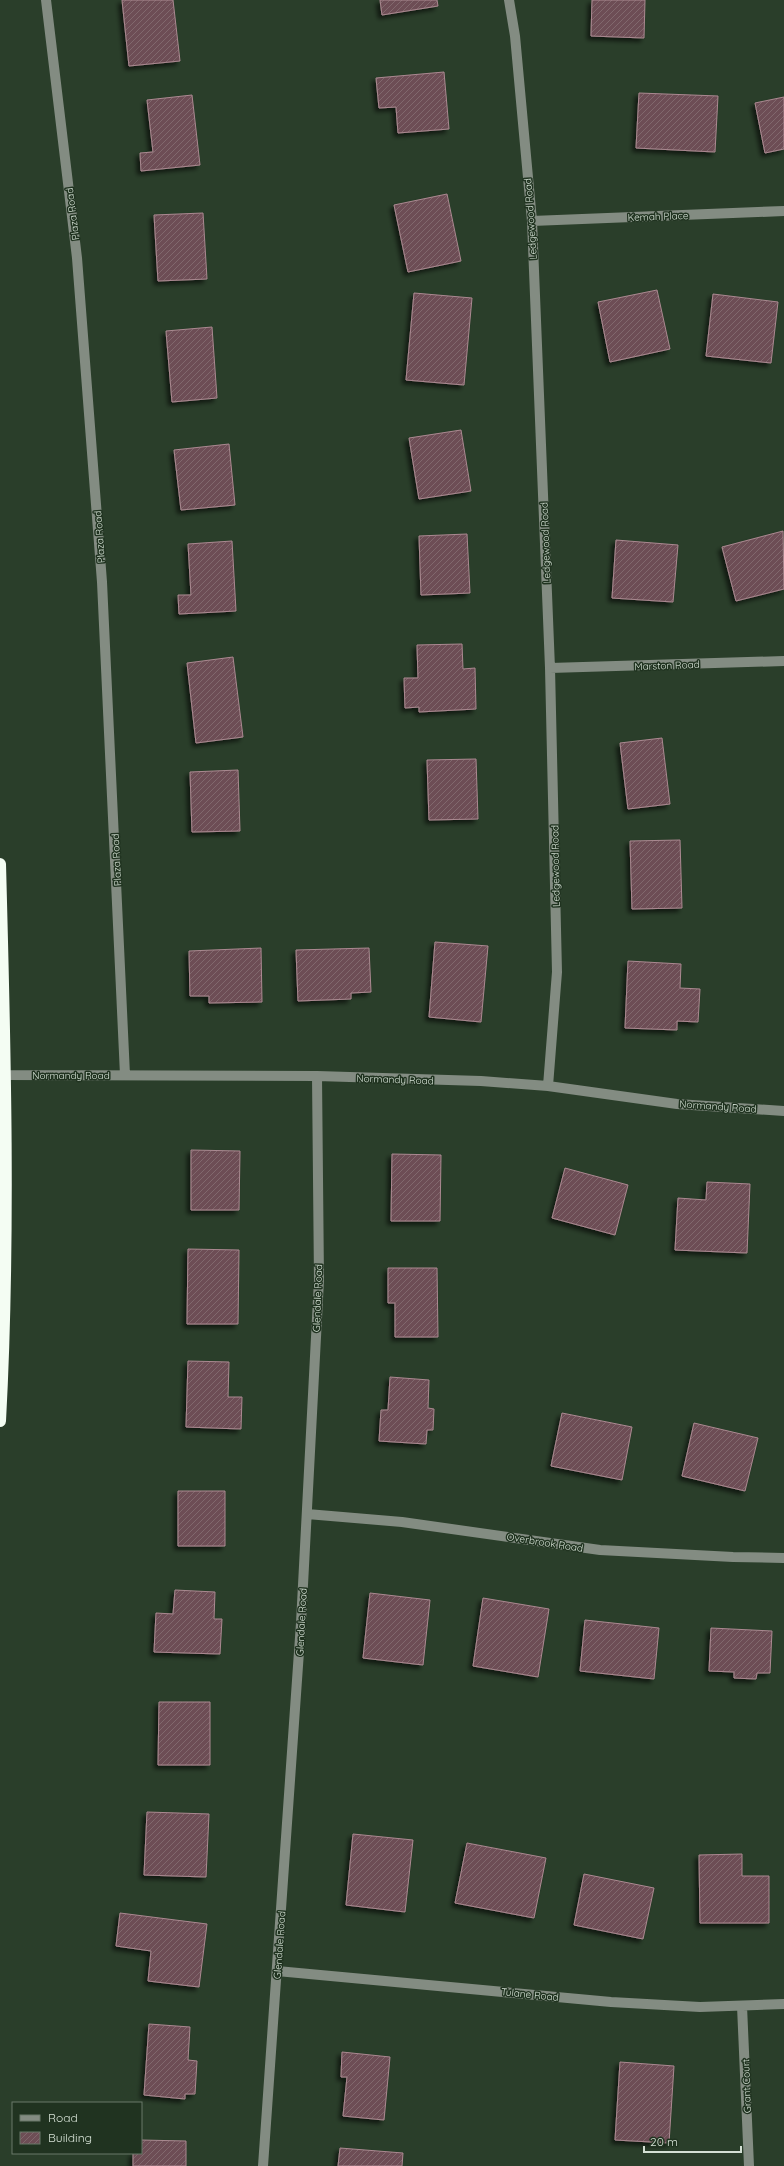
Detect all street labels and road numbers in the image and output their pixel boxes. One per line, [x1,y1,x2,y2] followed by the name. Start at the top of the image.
[521,178,540,260] street label: Ledgewood Road
[63,187,82,241] street label: Plaza Road
[627,209,689,224] street label: Kemah Place
[538,502,553,584] street label: Ledgewood Road
[91,510,108,564] street label: Plaza Road
[634,658,700,673] street label: Marston Road
[548,825,563,907] street label: Ledgewood Road
[109,833,124,887] street label: Plaza Road
[32,1069,110,1082] street label: Normandy Road
[356,1072,434,1087] street label: Normandy Road
[679,1097,757,1116] street label: Normandy Road
[310,1264,325,1332] street label: Glendale Road
[506,1530,584,1555] street label: Overbrook Road
[293,1588,310,1656] street label: Glendale Road
[271,1911,288,1979] street label: Glendale Road
[500,1985,559,2004] street label: Tulane Road
[739,2058,754,2113] street label: Grant Court

